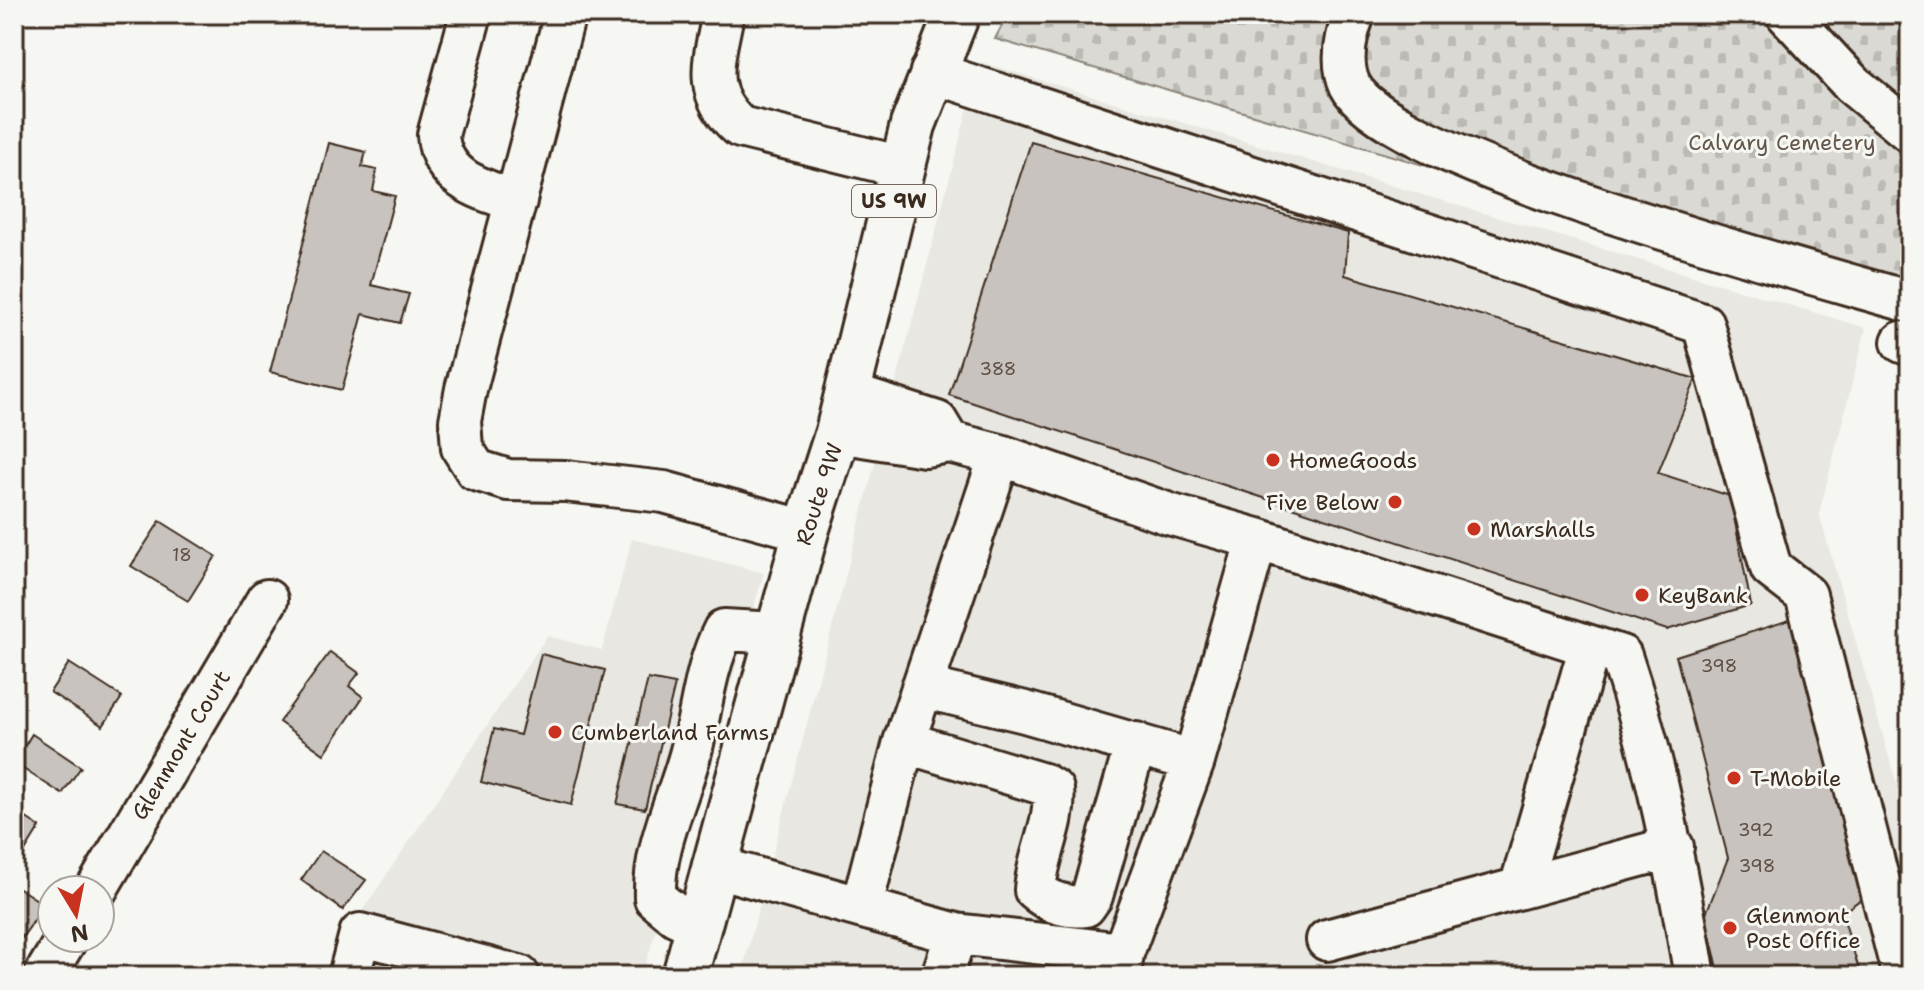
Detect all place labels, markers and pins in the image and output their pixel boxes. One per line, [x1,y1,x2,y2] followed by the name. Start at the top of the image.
[1289,446,1417,475] place label: HomeGoods
[1264,451,1282,469] marker: HomeGoods
[1266,488,1379,517] place label: Five Below
[1386,493,1404,511] marker: Five Below
[1490,515,1596,544] place label: Marshalls
[1465,520,1483,538] marker: Marshalls
[1658,581,1748,610] place label: KeyBank
[1633,586,1651,604] marker: KeyBank
[571,718,769,747] place label: Cumberland Farms
[546,723,564,741] marker: Cumberland Farms
[1750,764,1841,793] place label: T-Mobile
[1725,769,1743,787] marker: T-Mobile
[1746,901,1861,955] place label: Glenmont Post Office
[1721,919,1739,937] marker: Glenmont Post Office

